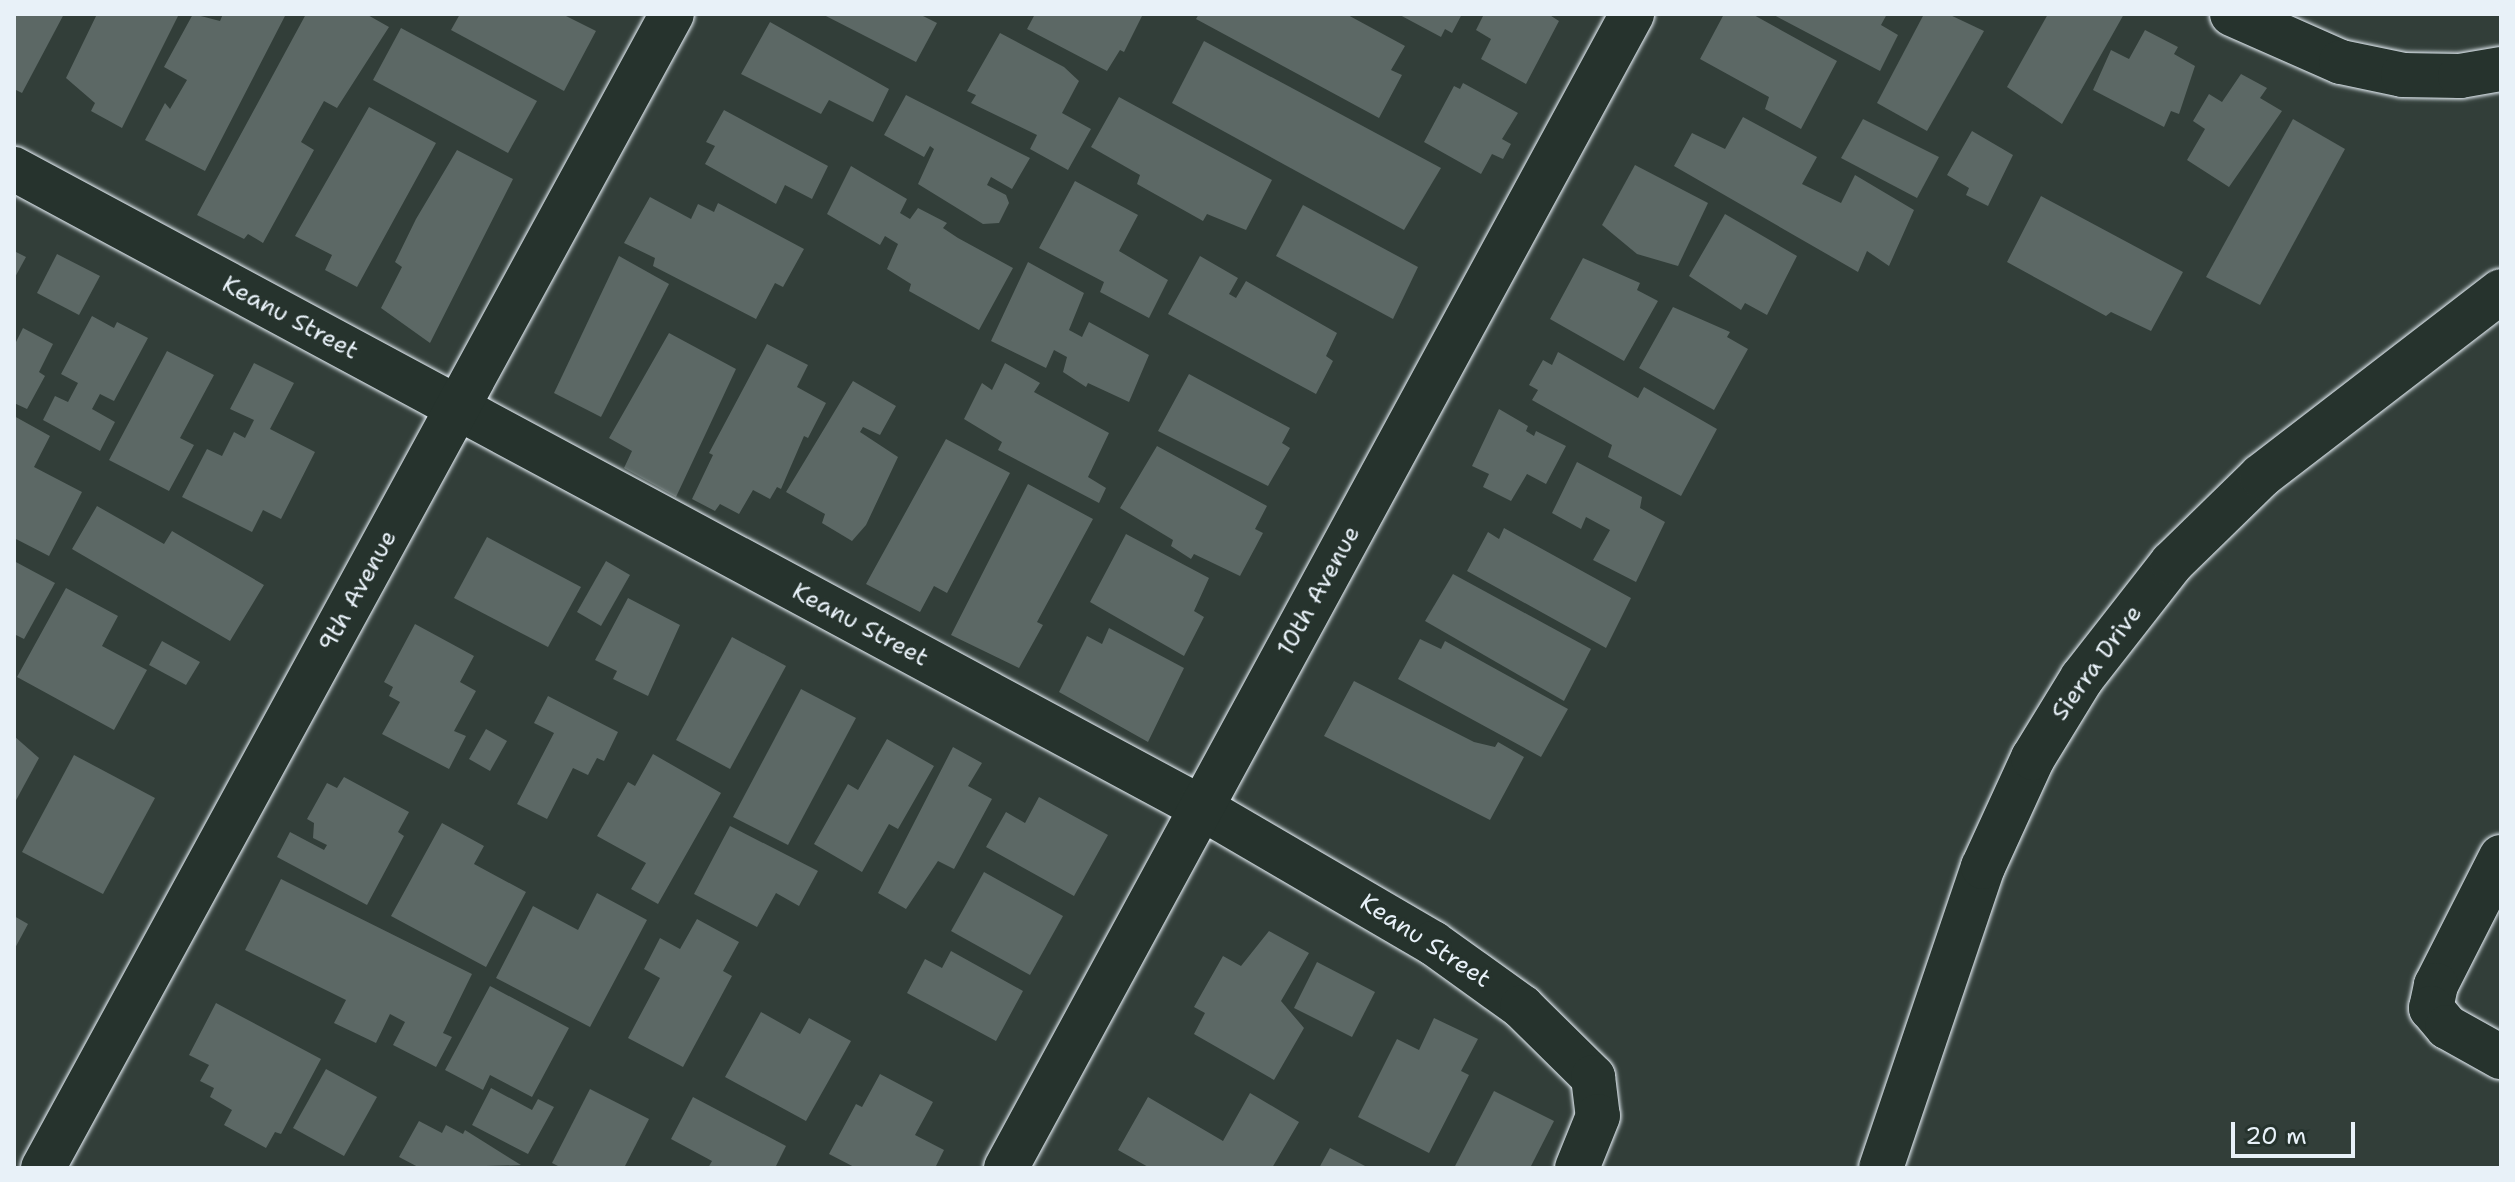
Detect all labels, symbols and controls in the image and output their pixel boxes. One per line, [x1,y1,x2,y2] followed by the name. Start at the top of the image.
[217,270,363,366] street label: Keanu Street
[1271,521,1367,661] street label: 10th Avenue
[313,525,403,657] street label: 9th Avenue
[787,577,933,673] street label: Keanu Street
[2046,600,2148,726] street label: Sierra Drive
[1354,888,1496,994] street label: Keanu Street
[2235,1106,2359,1156] scale bar
[2245,1120,2307,1152] text: 20 m

